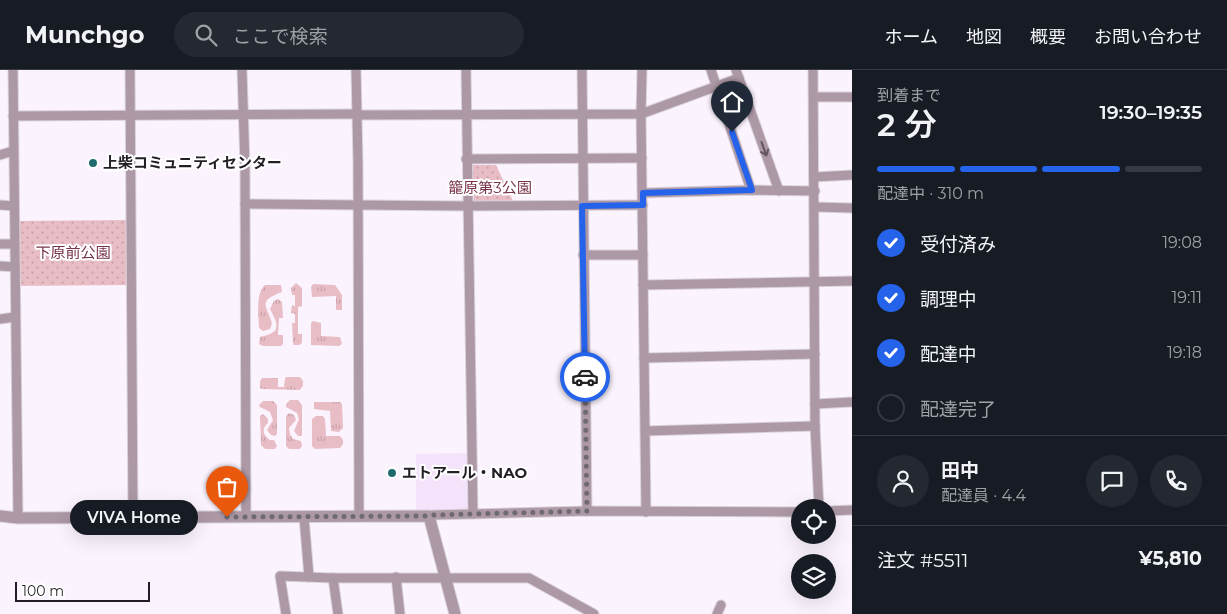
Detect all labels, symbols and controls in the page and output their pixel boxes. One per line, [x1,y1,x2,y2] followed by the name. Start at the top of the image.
[174,12,524,57] search box
[25,20,144,49] text: Munchgo
[192,21,220,49] icon: search
[232,25,327,48] text: ここで検索
[885,26,938,48] text: ホーム
[966,26,1002,48] text: 地図
[1030,26,1066,48] text: 概要
[1094,26,1202,48] text: お問い合わせ
[711,81,753,132] pin
[877,86,941,105] text: 到着まで
[718,88,746,116] icon: home
[1099,101,1202,124] text: 19:30–19:35
[877,105,936,144] text: 2 分
[760,141,769,156] one-way arrow
[103,153,282,172] place label: 上柴コミュニティセンター
[87,157,99,169] marker: 上柴コミュニティセンター
[448,178,532,197] park label: 籠原第3公園
[877,184,984,203] text: 配達中 · 310 m
[877,229,905,257] icon: check
[920,233,996,256] text: 受付済み
[1162,233,1202,252] text: 19:08
[35,243,111,262] park label: 下原前公園
[877,284,905,312] icon: check
[920,288,977,311] text: 調理中
[1172,288,1202,307] text: 19:11
[877,339,905,367] icon: check
[920,343,977,366] text: 配達中
[1167,343,1202,362] text: 19:18
[560,352,610,402] courier
[571,363,599,391] icon: car
[920,398,996,421] text: 配達完了
[877,455,929,507] button: person
[1086,455,1138,507] button: chat
[1150,455,1202,507] button: phone
[941,459,979,482] text: 田中
[402,463,528,482] place label: エトアール・NAO
[206,466,248,517] pin
[386,467,398,479] marker: エトアール・NAO
[213,473,241,501] icon: bag
[941,486,1026,505] text: 配達員 · 4.4
[791,499,836,599] map controls
[791,499,836,544] button: locate
[70,500,197,534] callout: VIVA Home
[87,508,181,527] text: VIVA Home
[1139,547,1202,570] text: ¥5,810
[877,549,968,572] text: 注文 #5511
[791,554,836,599] button: layers
[15,579,150,602] scale bar
[22,582,64,600] text: 100 m

